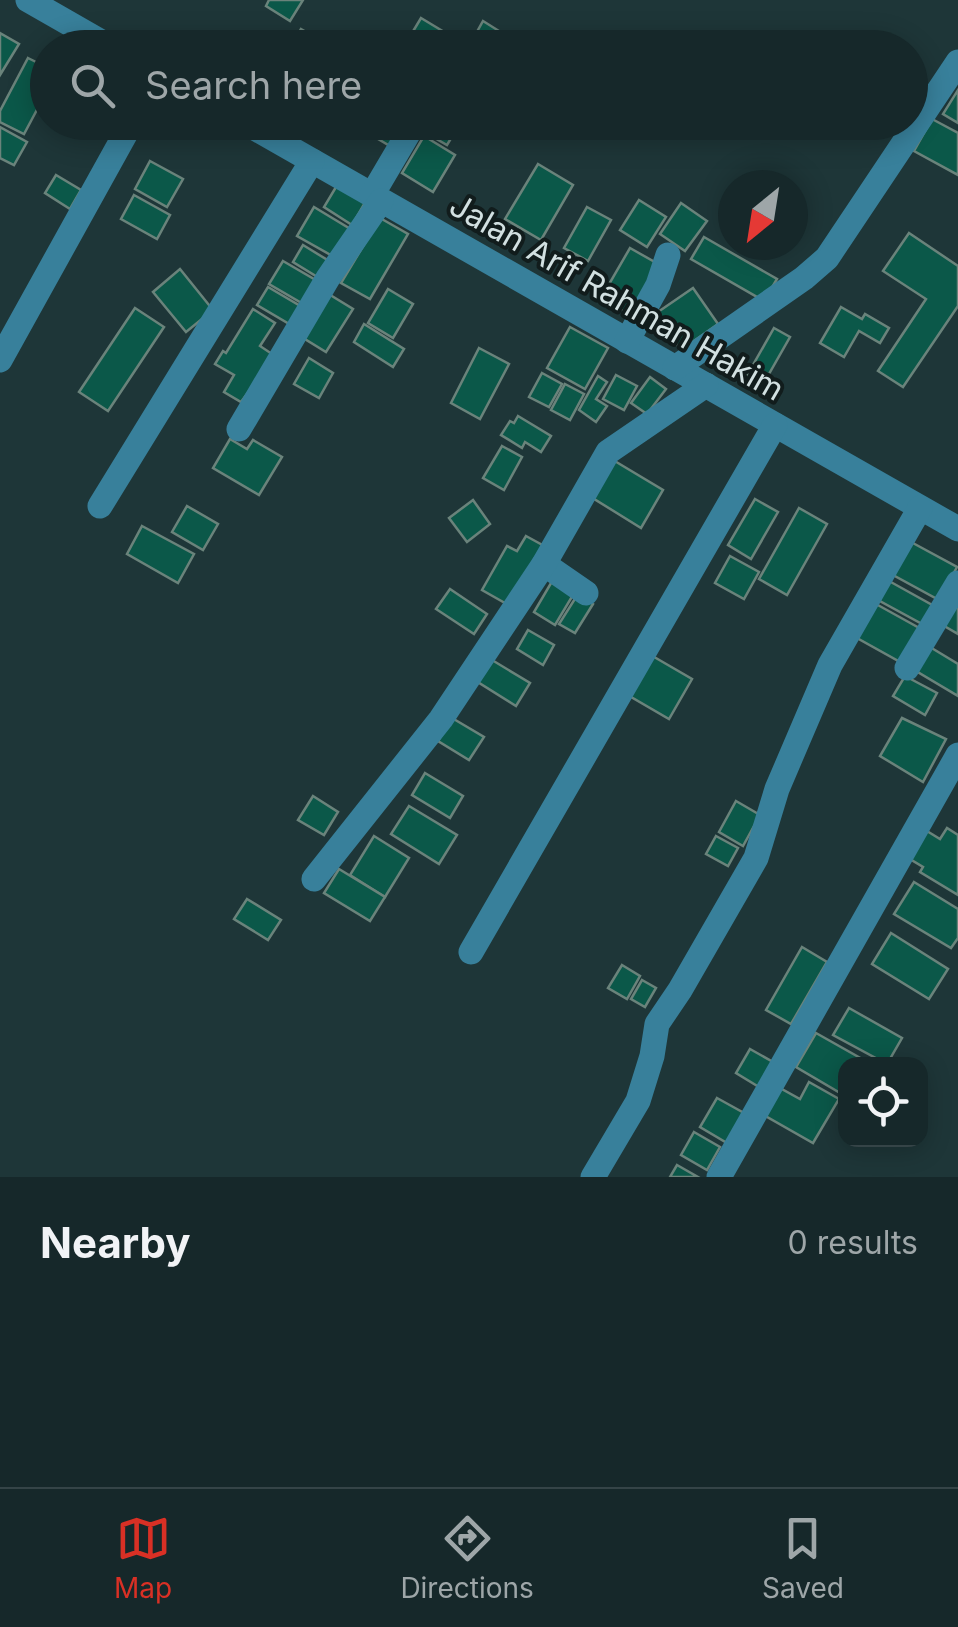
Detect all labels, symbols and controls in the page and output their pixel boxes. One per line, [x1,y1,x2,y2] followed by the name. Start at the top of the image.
[30,30,928,140] search box
[65,58,120,113] icon: search
[145,62,362,108] text: Search here
[718,170,808,260] north arrow
[443,185,791,409] street label: Jalan Arif Rahman Hakim
[838,1057,928,1147] map controls
[838,1057,928,1147] button: locate
[40,1217,191,1268] text: Nearby
[788,1223,918,1262] text: 0 results
[114,1511,172,1605] tab: Map
[400,1511,534,1605] tab: Directions
[762,1511,844,1605] tab: Saved

